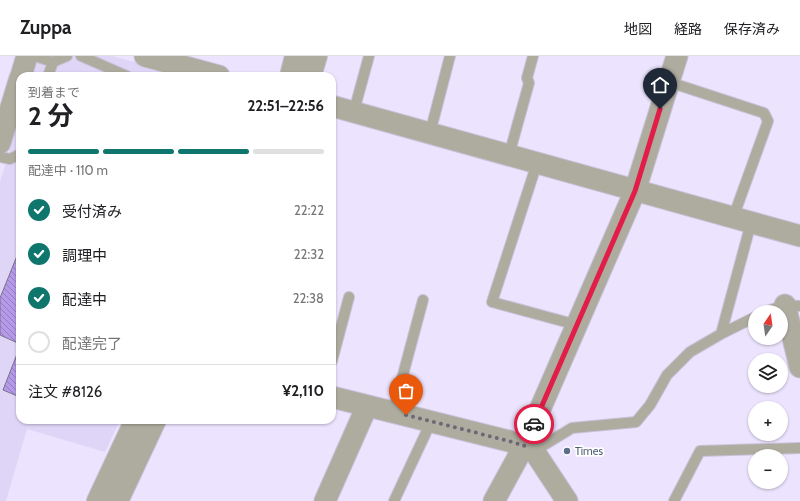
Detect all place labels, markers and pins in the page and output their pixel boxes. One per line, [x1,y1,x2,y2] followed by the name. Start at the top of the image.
[643,68,677,109] pin
[389,374,423,415] pin
[575,444,603,458] place label: Times
[562,446,572,456] marker: Times

